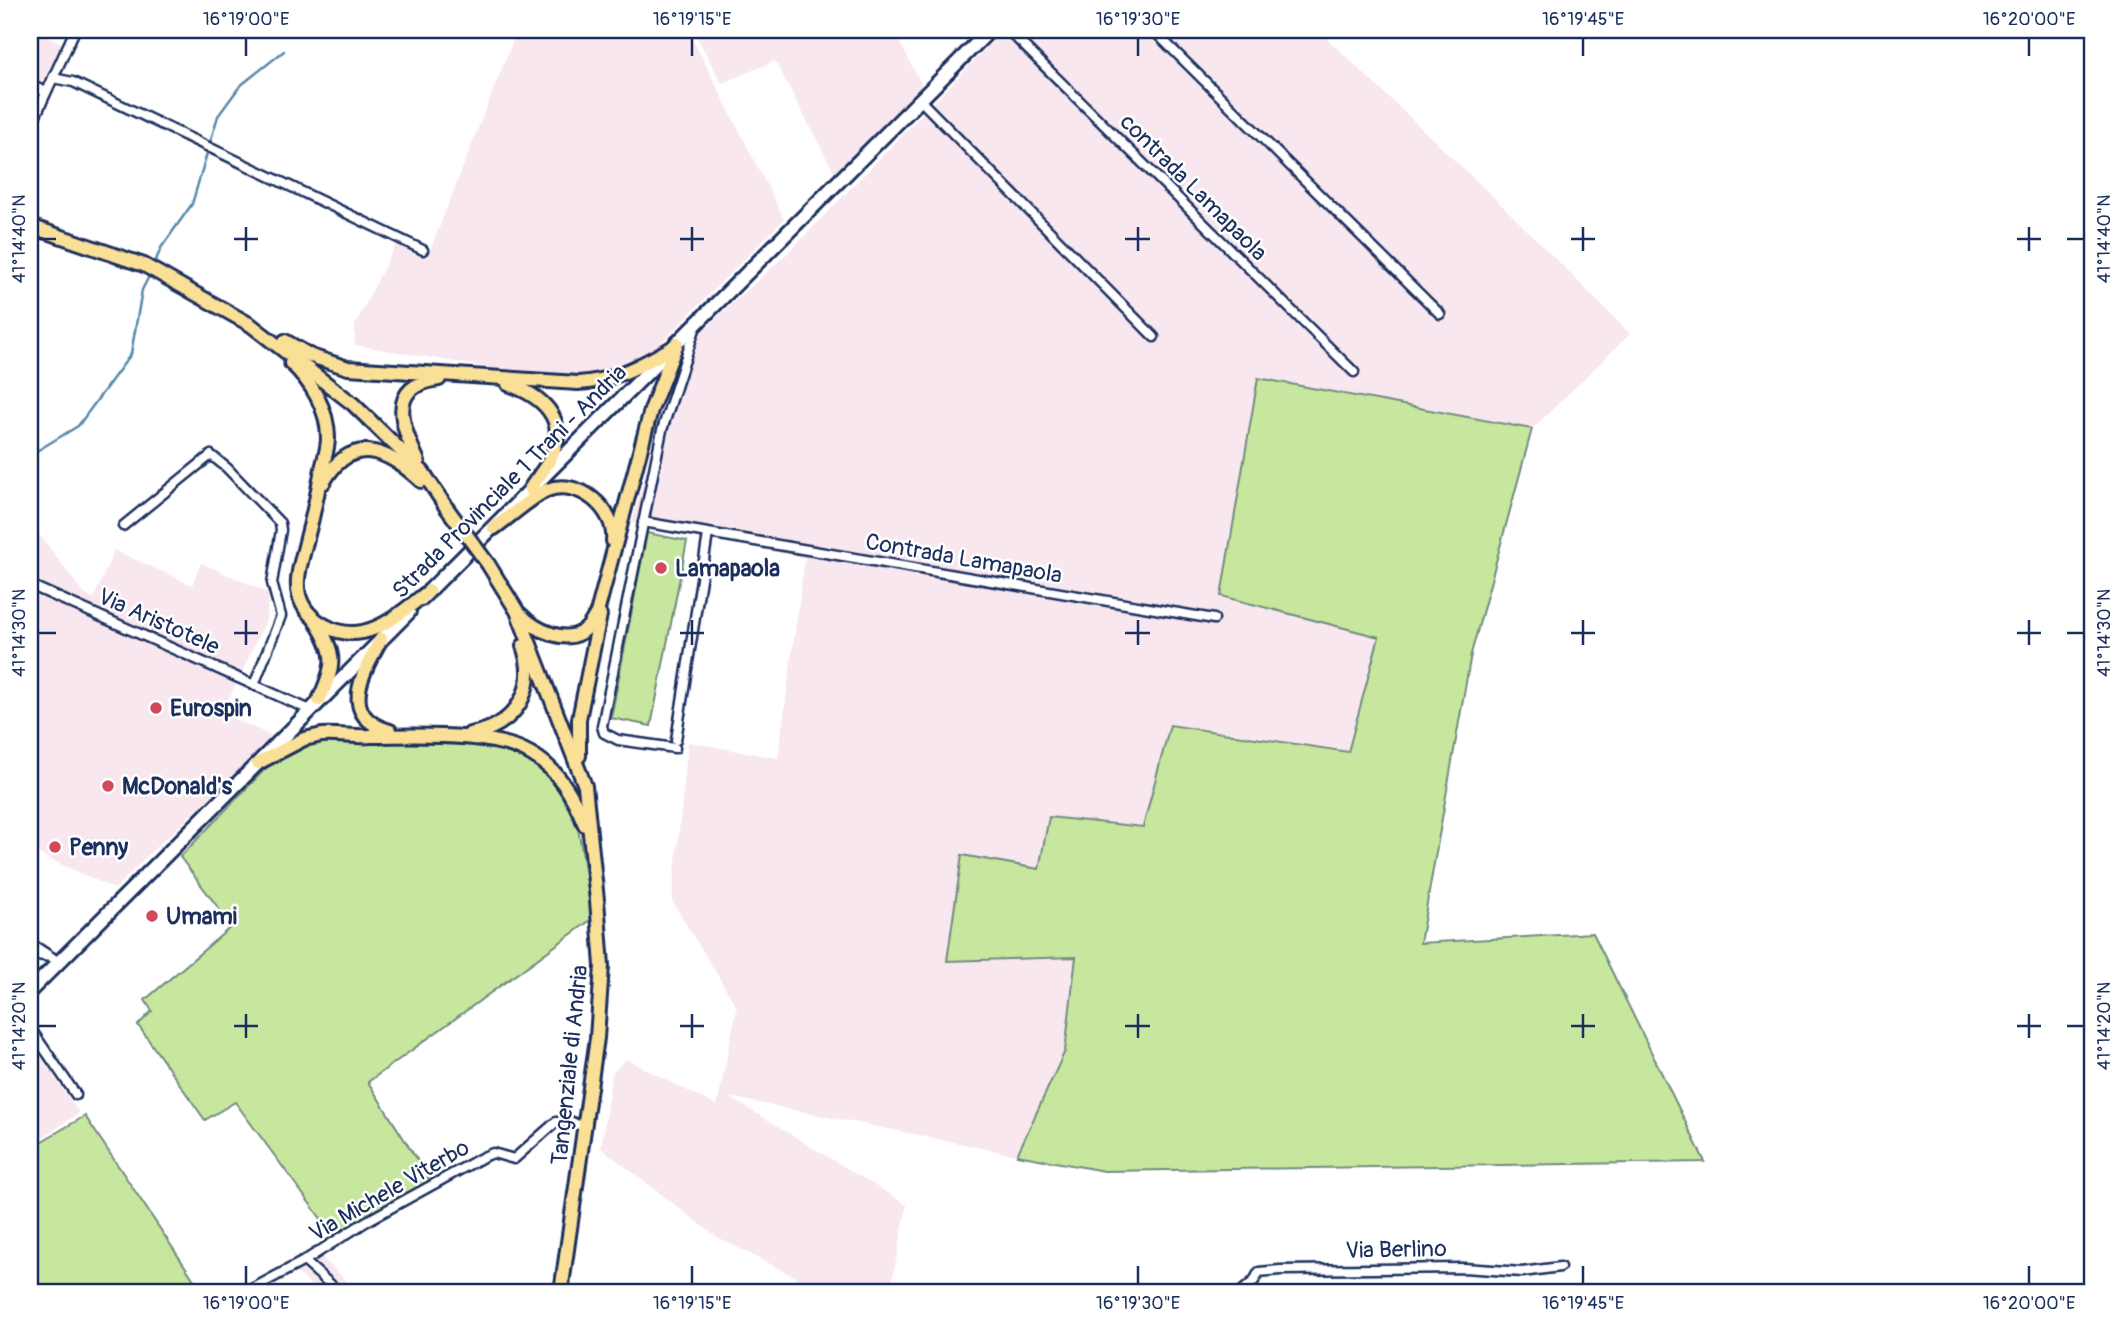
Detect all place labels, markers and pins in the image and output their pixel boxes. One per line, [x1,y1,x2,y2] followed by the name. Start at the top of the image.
[675,554,780,583] place label: Lamapaola
[653,560,669,576] marker: Lamapaola
[170,694,252,723] place label: Eurospin
[148,700,164,716] marker: Eurospin
[122,772,233,801] place label: McDonald's
[100,778,116,794] marker: McDonald's
[69,833,128,862] place label: Penny
[47,839,63,855] marker: Penny
[166,902,237,931] place label: Umami
[144,908,160,924] marker: Umami

